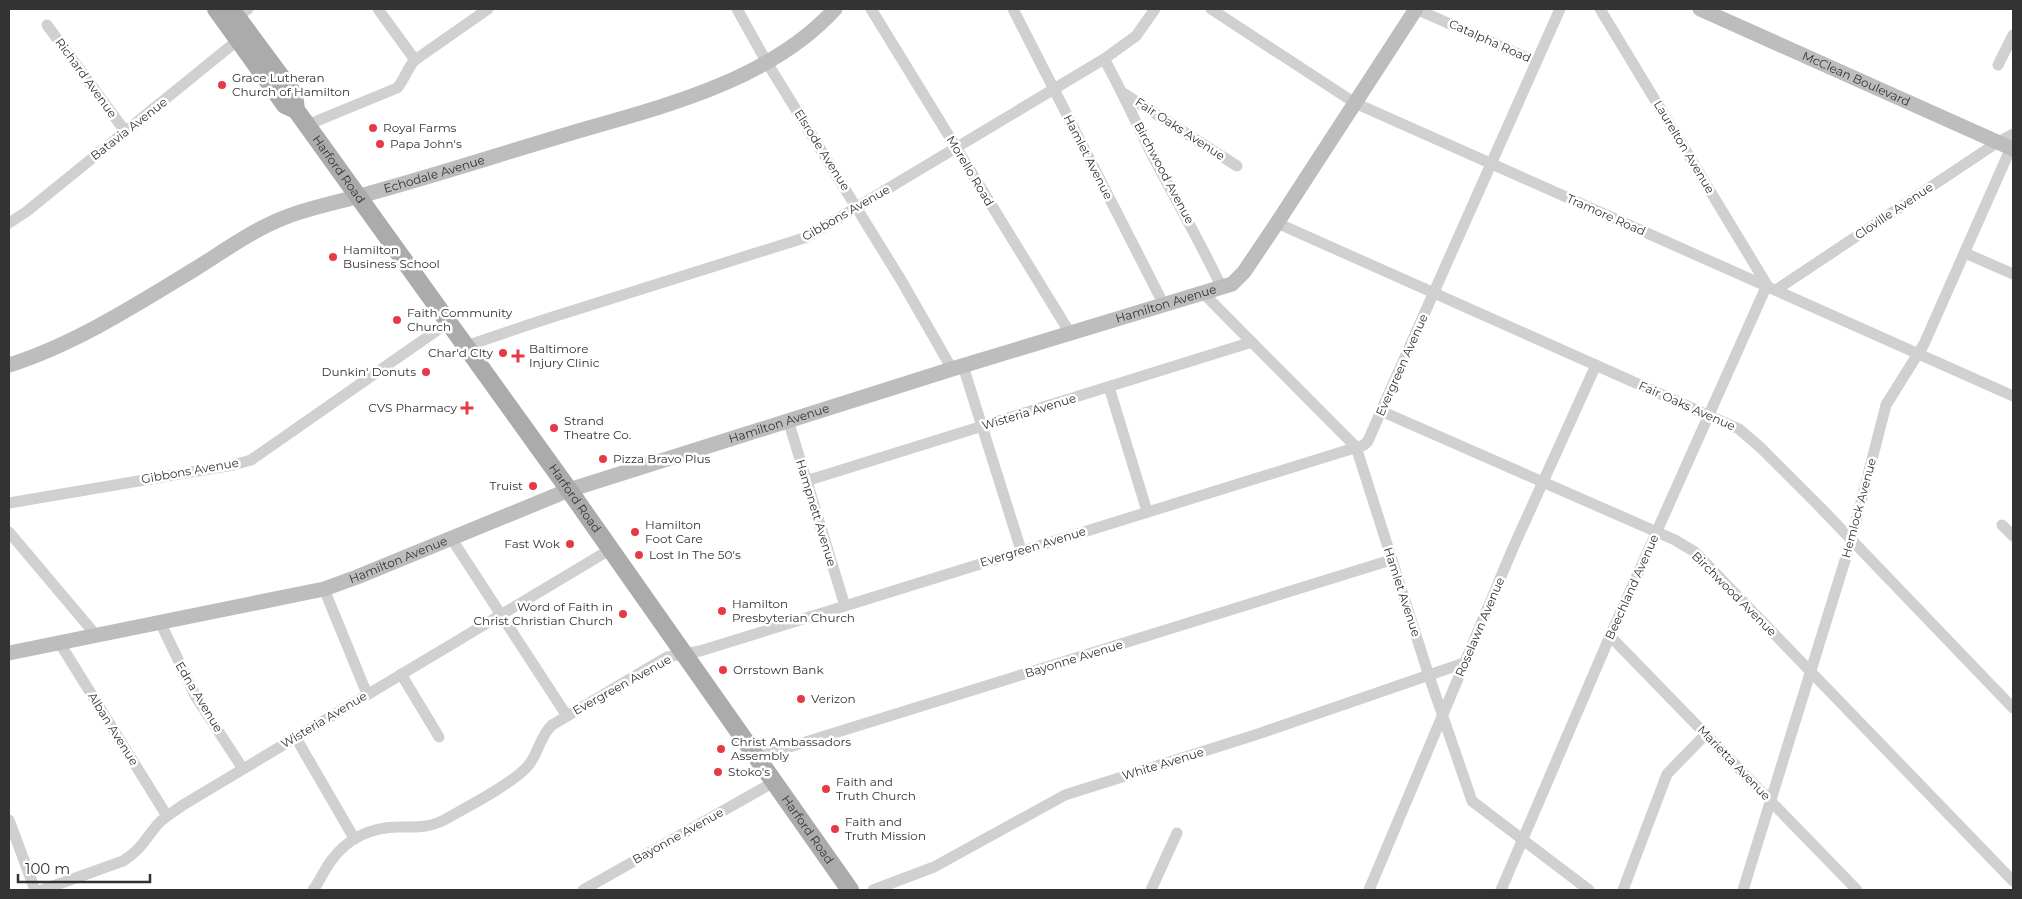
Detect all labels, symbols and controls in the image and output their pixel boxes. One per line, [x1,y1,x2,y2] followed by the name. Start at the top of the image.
[1447,16,1534,65] street label: Catalpha Road
[52,35,120,121] street label: Richard Avenue
[1800,48,1913,109] street label: McClean Boulevard
[232,70,350,99] place label: Grace Lutheran Church of Hamilton
[216,79,228,91] marker: Grace Lutheran Church of Hamilton
[87,94,170,163] street label: Batavia Avenue
[1133,94,1228,163] street label: Fair Oaks Avenue
[1651,97,1718,196] street label: Laurelton Avenue
[791,106,853,193] street label: Elsrode Avenue
[1061,112,1116,202] street label: Hamlet Avenue
[1131,119,1198,226] street label: Birchwood Avenue
[383,120,457,135] place label: Royal Farms
[367,122,379,134] marker: Royal Farms
[309,132,369,206] street label: Harford Road
[944,133,997,209] street label: Morello Road
[390,136,462,151] place label: Papa John's
[374,138,386,150] marker: Papa John's
[382,152,486,196] street label: Echodale Avenue
[1852,179,1936,242] street label: Cloville Avenue
[799,181,892,244] street label: Gibbons Avenue
[1564,190,1648,239] street label: Tramore Road
[343,242,440,271] place label: Hamilton Business School
[327,251,339,263] marker: Hamilton Business School
[1114,281,1218,326] street label: Hamilton Avenue
[407,305,513,334] place label: Faith Community Church
[1372,311,1431,418] street label: Evergreen Avenue
[391,314,403,326] marker: Faith Community Church
[529,341,600,370] place label: Baltimore Injury Clinic
[428,345,493,360] place label: Char'd CIty
[497,347,509,359] marker: Char'd CIty
[511,349,525,363] marker: Baltimore Injury Clinic
[321,364,416,379] place label: Dunkin' Donuts
[420,366,432,378] marker: Dunkin' Donuts
[1637,378,1738,434] street label: Fair Oaks Avenue
[980,390,1078,433] street label: Wisteria Avenue
[368,400,457,415] place label: CVS Pharmacy
[727,400,831,446] street label: Hamilton Avenue
[461,402,473,414] marker: CVS Pharmacy
[564,413,631,442] place label: Strand Theatre Co.
[548,422,560,434] marker: Strand Theatre Co.
[613,451,711,466] place label: Pizza Bravo Plus
[597,453,609,465] marker: Pizza Bravo Plus
[140,455,240,486] street label: Gibbons Avenue
[1838,456,1879,559] street label: Hemlock Avenue
[793,458,840,568] street label: Hampnett Avenue
[546,461,604,535] street label: Harford Road
[489,478,523,493] place label: Truist
[527,480,539,492] marker: Truist
[645,517,703,546] place label: Hamilton Foot Care
[978,523,1088,570] street label: Evergreen Avenue
[629,526,641,538] marker: Hamilton Foot Care
[1602,532,1661,642] street label: Beechland Avenue
[347,533,449,586] street label: Hamilton Avenue
[504,536,561,551] place label: Fast Wok
[564,538,576,550] marker: Fast Wok
[1381,545,1424,639] street label: Hamlet Avenue
[649,547,741,562] place label: Lost In The 50's
[1689,548,1780,639] street label: Birchwood Avenue
[633,549,645,561] marker: Lost In The 50's
[1452,575,1507,679] street label: Roselawn Avenue
[732,596,855,625] place label: Hamilton Presbyterian Church
[474,599,613,628] place label: Word of Faith in Christ Christian Church
[716,605,728,617] marker: Hamilton Presbyterian Church
[617,608,629,620] marker: Word of Faith in Christ Christian Church
[1023,636,1125,681] street label: Bayonne Avenue
[570,651,674,718] street label: Evergreen Avenue
[172,659,226,735] street label: Edna Avenue
[733,662,824,677] place label: Orrstown Bank
[717,664,729,676] marker: Orrstown Bank
[278,688,369,751] street label: Wisteria Avenue
[85,689,142,768] street label: Alban Avenue
[811,691,856,706] place label: Verizon
[795,693,807,705] marker: Verizon
[1695,722,1774,803] street label: Marietta Avenue
[731,734,851,763] place label: Christ Ambassadors Assembly
[715,743,727,755] marker: Christ Ambassadors Assembly
[1120,744,1206,783] street label: White Avenue
[728,764,770,779] place label: Stoko's
[712,766,724,778] marker: Stoko's
[836,774,916,803] place label: Faith and Truth Church
[820,783,832,795] marker: Faith and Truth Church
[779,792,837,867] street label: Harford Road
[630,804,726,867] street label: Bayonne Avenue
[845,814,926,843] place label: Faith and Truth Mission
[829,823,841,835] marker: Faith and Truth Mission
[18,852,150,884] scale bar
[25,859,70,878] text: 100 m

